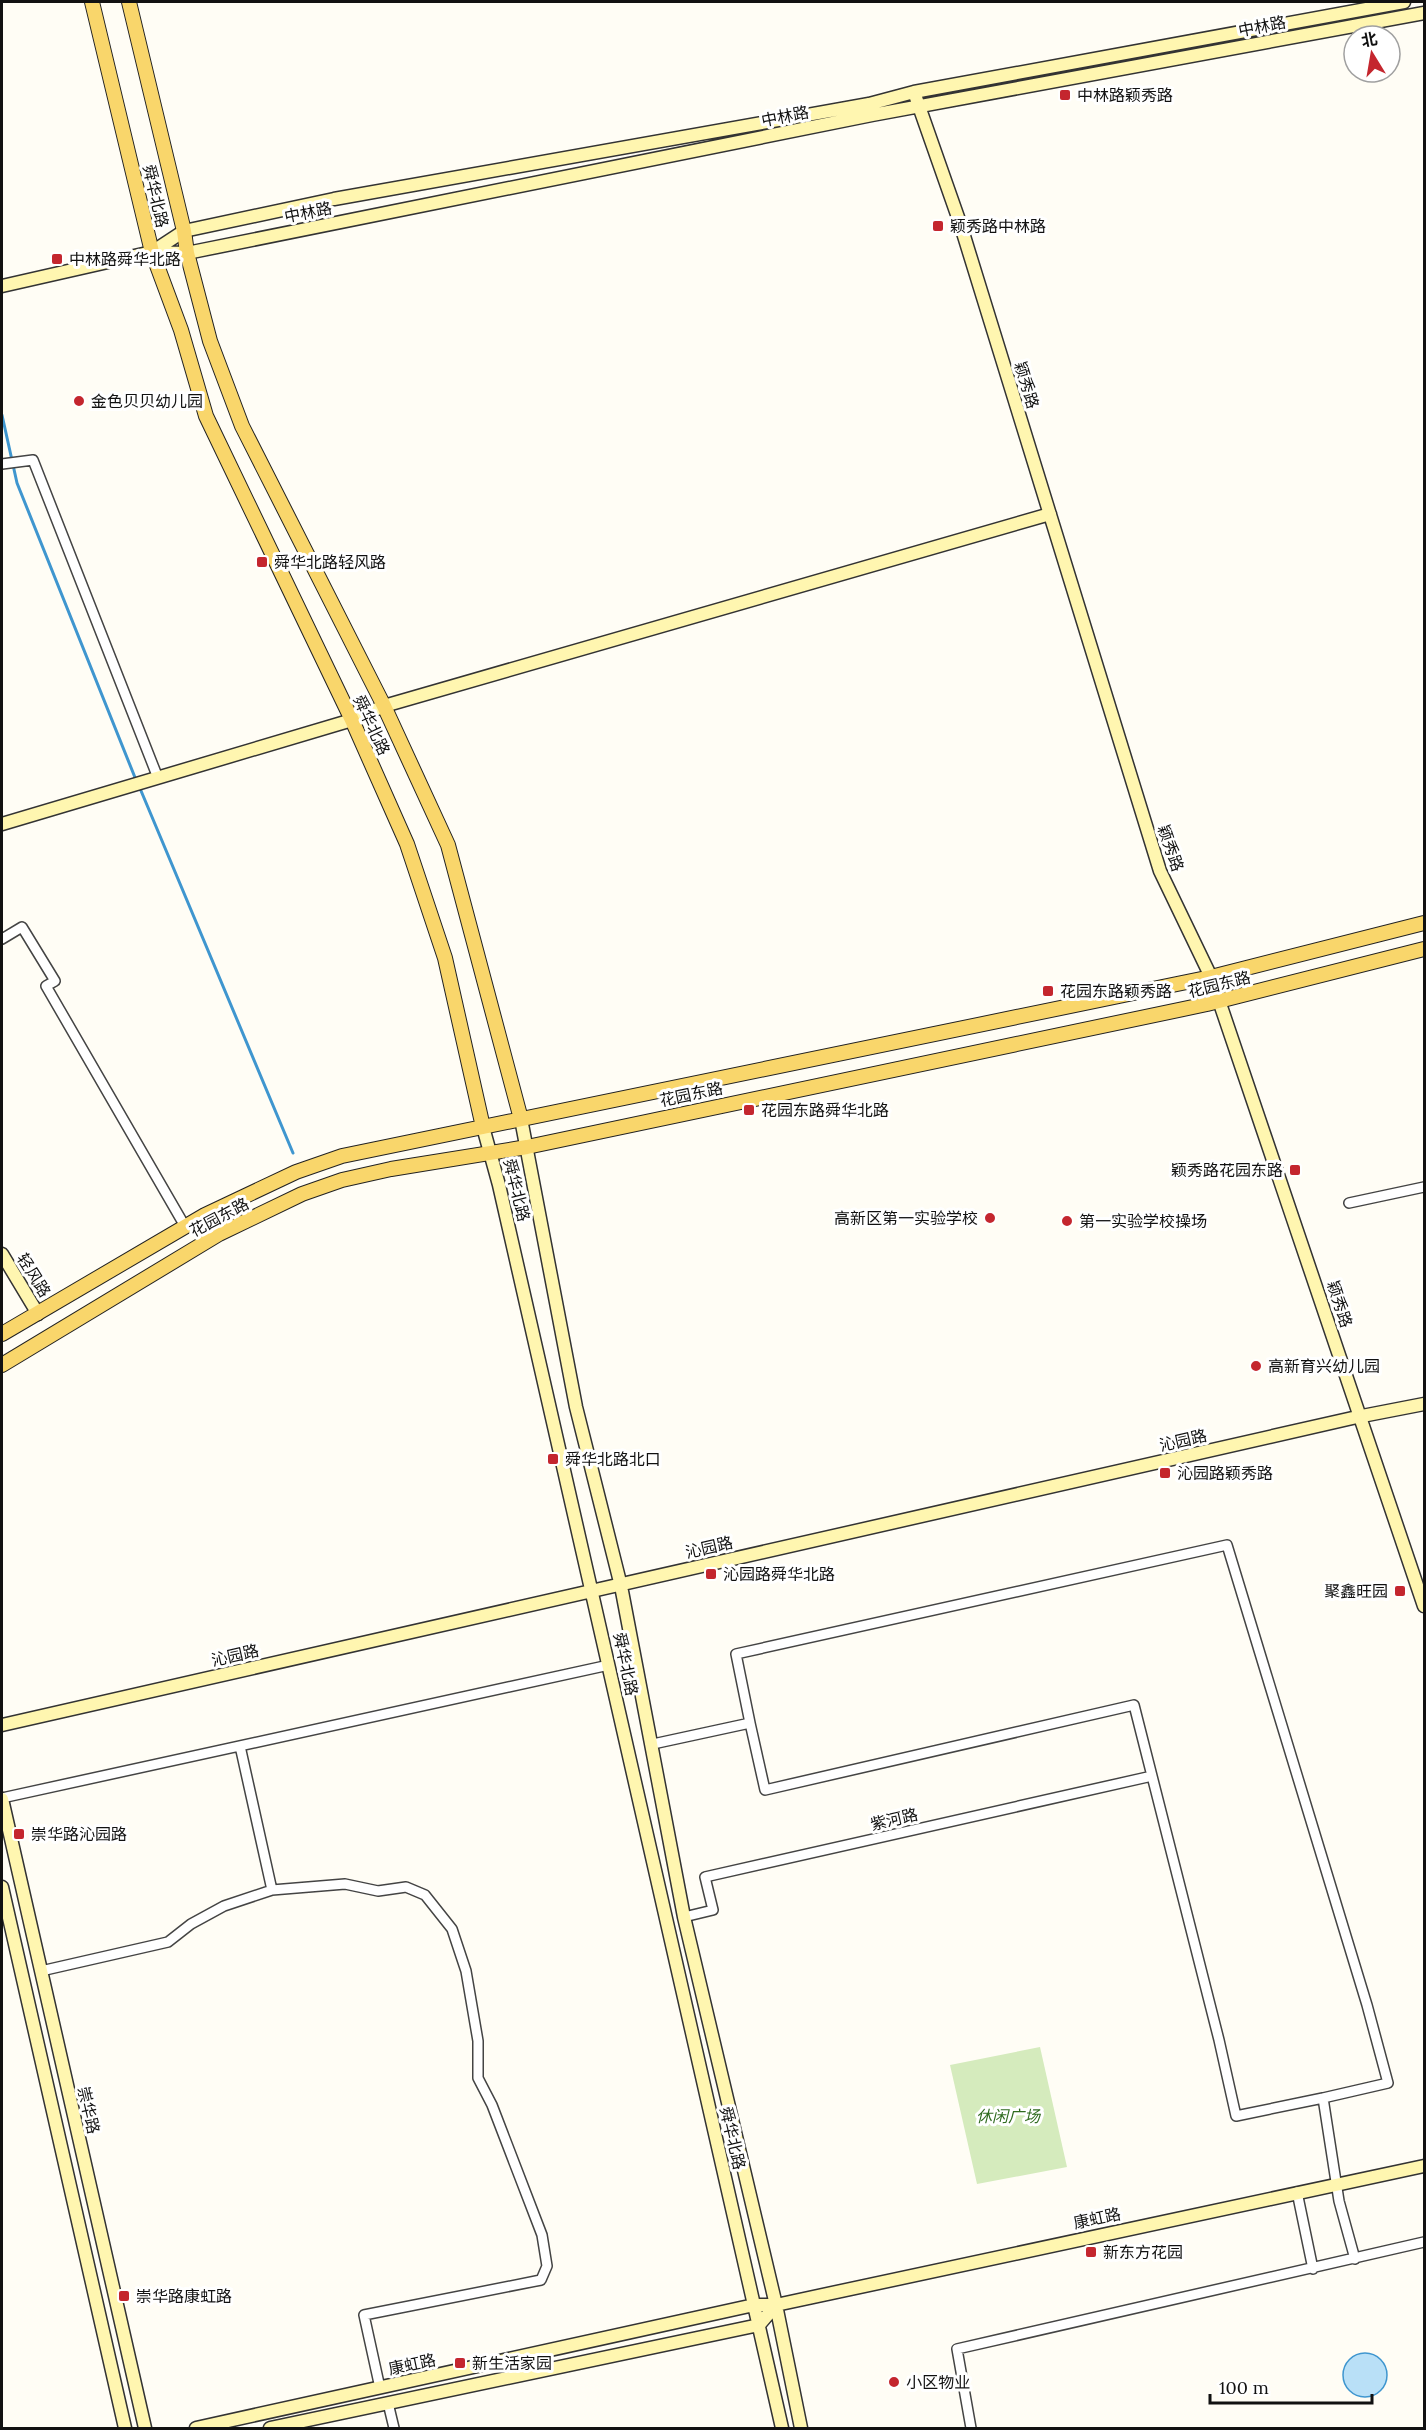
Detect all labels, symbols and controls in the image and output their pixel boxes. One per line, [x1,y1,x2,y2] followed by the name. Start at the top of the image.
[1237,12,1287,40] street label: 中林路
[1342,24,1402,84] north arrow
[1359,28,1379,51] text: 北
[1077,85,1173,105] place label: 中林路颖秀路
[1058,88,1072,102] marker: 中林路颖秀路
[760,102,810,130] street label: 中林路
[139,163,173,229] street label: 舜华北路
[283,198,333,226] street label: 中林路
[950,216,1046,236] place label: 颖秀路中林路
[931,219,945,233] marker: 颖秀路中林路
[69,249,181,269] place label: 中林路舜华北路
[50,252,64,266] marker: 中林路舜华北路
[1010,359,1044,411] street label: 颖秀路
[91,391,203,411] place label: 金色贝贝幼儿园
[72,394,86,408] marker: 金色贝贝幼儿园
[274,552,386,572] place label: 舜华北路轻风路
[255,555,269,569] marker: 舜华北路轻风路
[349,692,395,758] street label: 舜华北路
[1154,822,1188,874] street label: 颖秀路
[1186,967,1252,1001] street label: 花园东路
[1060,981,1172,1001] place label: 花园东路颖秀路
[1041,984,1055,998] marker: 花园东路颖秀路
[658,1078,724,1110] street label: 花园东路
[761,1100,889,1120] place label: 花园东路舜华北路
[742,1103,756,1117] marker: 花园东路舜华北路
[500,1157,534,1223] street label: 舜华北路
[1171,1160,1283,1180] place label: 颖秀路花园东路
[1288,1163,1302,1177] marker: 颖秀路花园东路
[186,1193,252,1241] street label: 花园东路
[834,1208,978,1228] place label: 高新区第一实验学校
[983,1211,997,1225] marker: 高新区第一实验学校
[1079,1211,1207,1231] place label: 第一实验学校操场
[1060,1214,1074,1228] marker: 第一实验学校操场
[13,1249,55,1301] street label: 轻风路
[1323,1278,1357,1330] street label: 颖秀路
[1268,1356,1380,1376] place label: 高新育兴幼儿园
[1249,1359,1263,1373] marker: 高新育兴幼儿园
[1157,1425,1209,1455] street label: 沁园路
[565,1449,661,1469] place label: 舜华北路北口
[546,1452,560,1466] marker: 舜华北路北口
[1177,1463,1273,1483] place label: 沁园路颖秀路
[1158,1466,1172,1480] marker: 沁园路颖秀路
[683,1532,735,1562] street label: 沁园路
[723,1564,835,1584] place label: 沁园路舜华北路
[704,1567,718,1581] marker: 沁园路舜华北路
[1324,1581,1388,1601] place label: 聚鑫旺园
[1393,1584,1407,1598] marker: 聚鑫旺园
[610,1631,642,1697] street label: 舜华北路
[209,1640,261,1670] street label: 沁园路
[868,1804,920,1834] street label: 紫河路
[31,1824,127,1844] place label: 崇华路沁园路
[12,1827,26,1841] marker: 崇华路沁园路
[74,2084,104,2136] street label: 崇华路
[716,2105,750,2171] street label: 舜华北路
[976,2106,1042,2126] park label: 休闲广场
[1071,2203,1123,2233] street label: 康虹路
[1103,2242,1183,2262] place label: 新东方花园
[1084,2245,1098,2259] marker: 新东方花园
[136,2286,232,2306] place label: 崇华路康虹路
[117,2289,131,2303] marker: 崇华路康虹路
[386,2349,438,2379] street label: 康虹路
[472,2353,552,2373] place label: 新生活家园
[453,2356,467,2370] marker: 新生活家园
[1210,2367,1372,2405] scale bar
[906,2372,970,2392] place label: 小区物业
[887,2375,901,2389] marker: 小区物业
[1219,2376,1269,2399] text: 100 m

